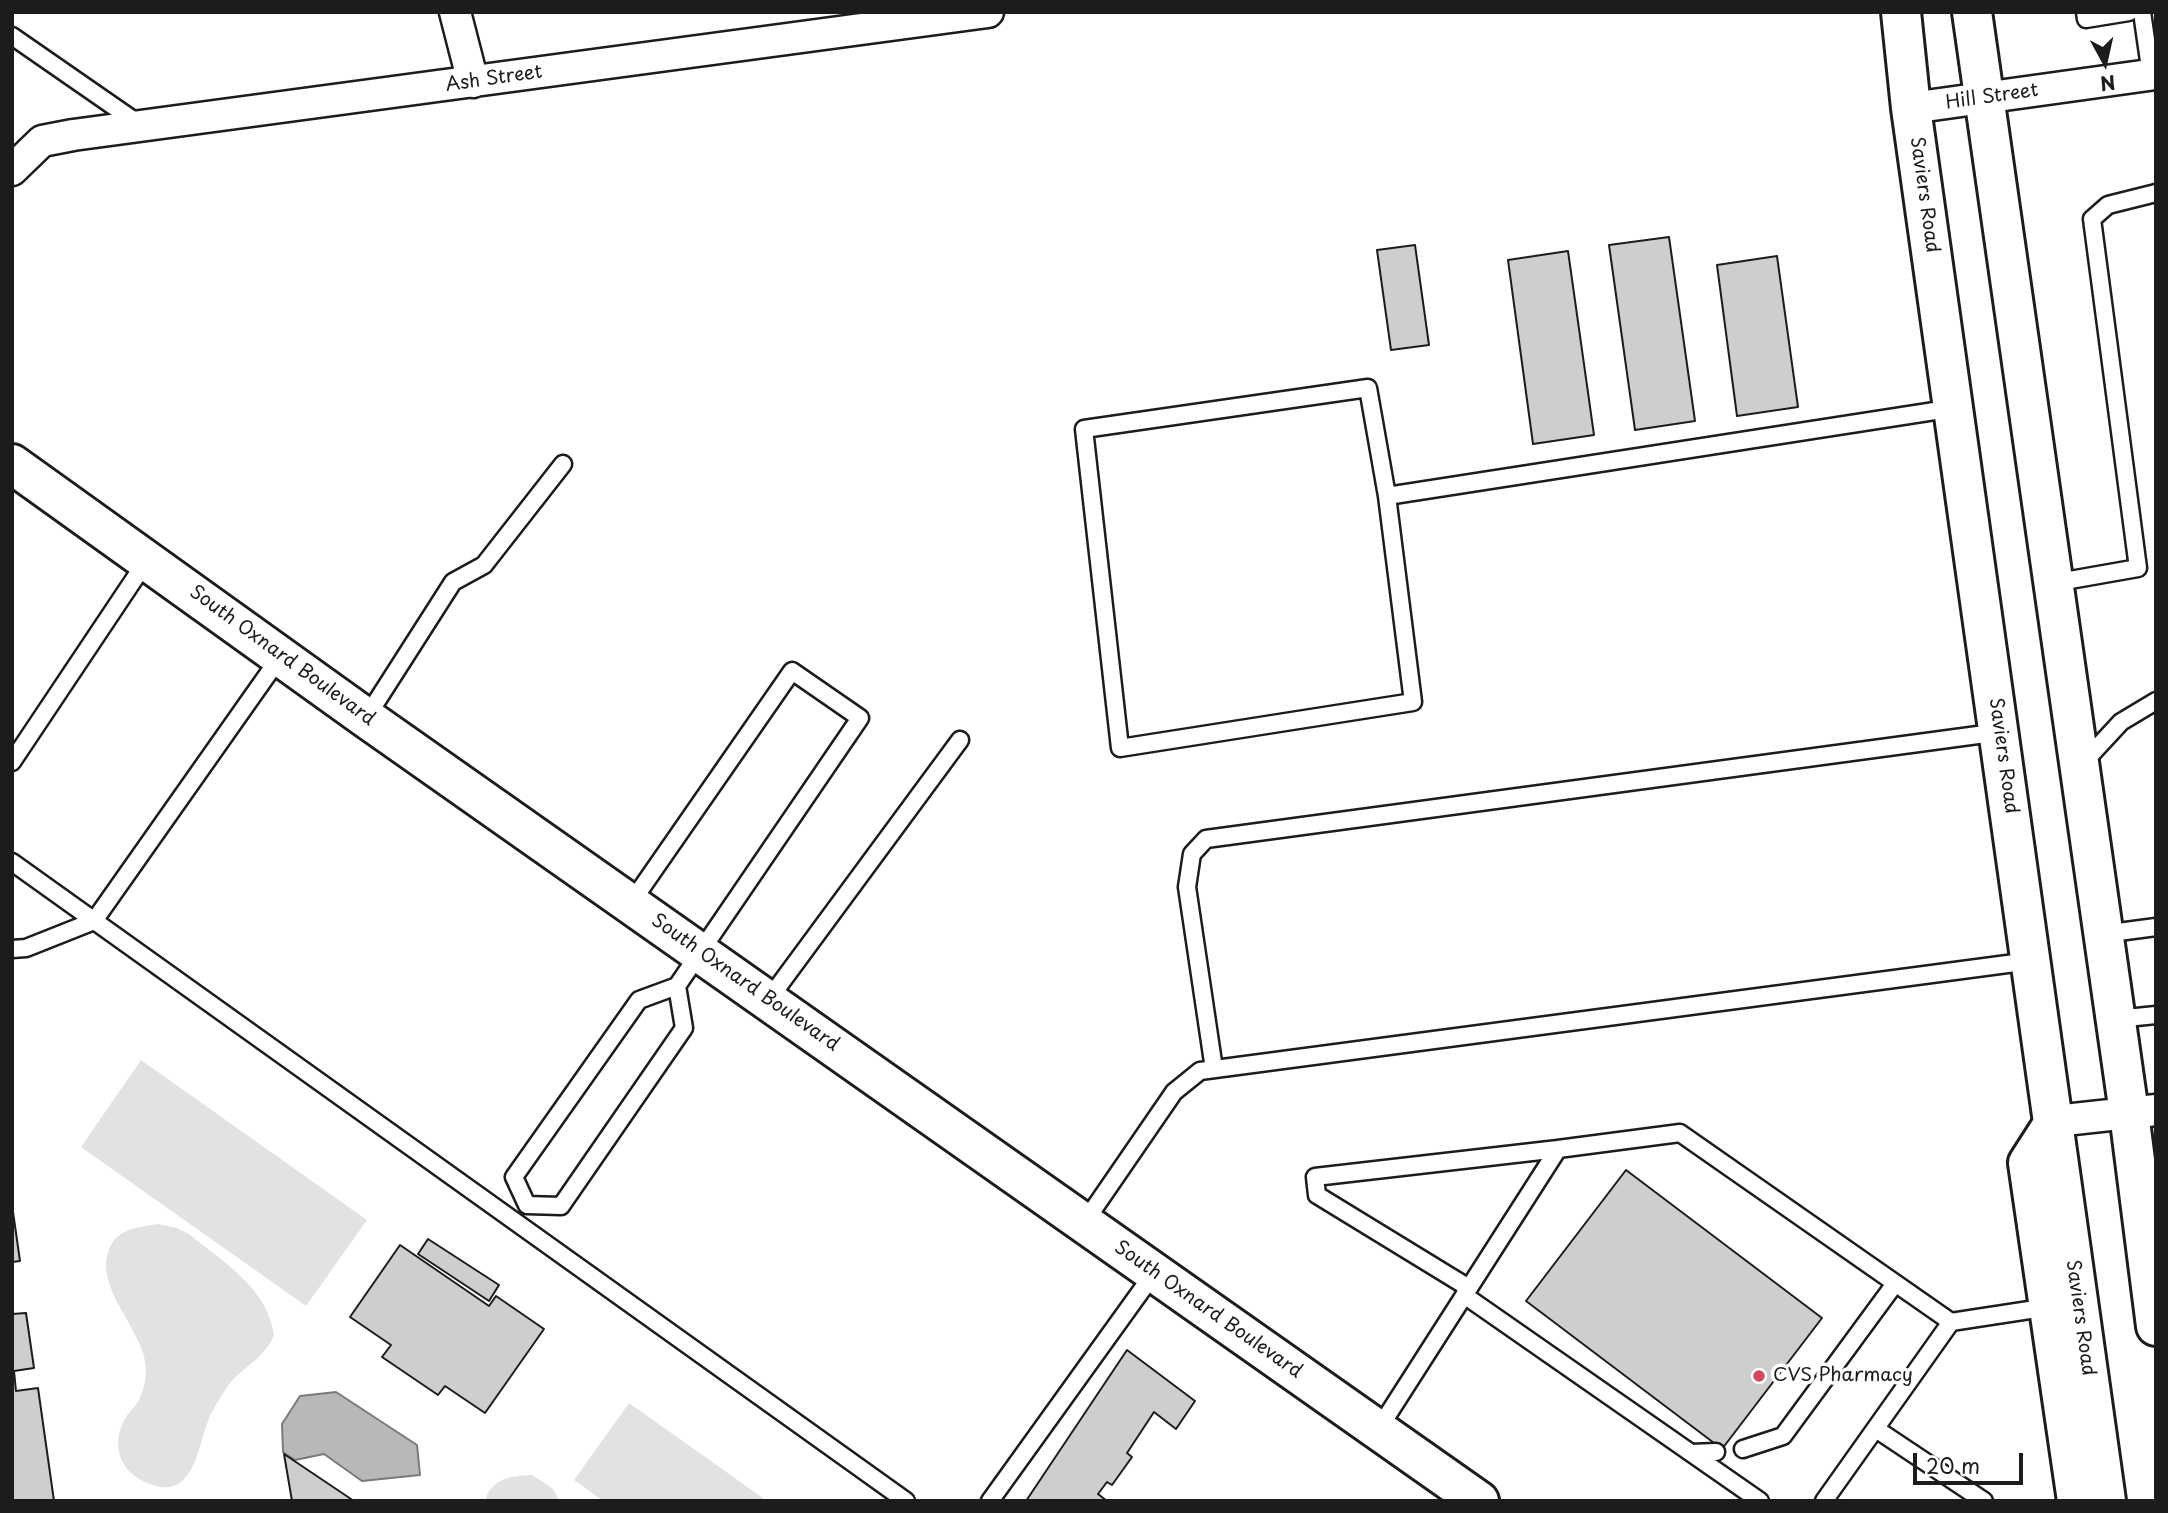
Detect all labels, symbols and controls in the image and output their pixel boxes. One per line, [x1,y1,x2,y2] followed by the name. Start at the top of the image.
[2070,28,2140,98] north arrow
[444,61,544,97] street label: Ash Street
[2099,69,2117,99] text: N
[1944,79,2040,115] street label: Hill Street
[1905,136,1943,254] street label: Saviers Road
[185,581,379,731] street label: South Oxnard Boulevard
[1984,697,2022,815] street label: Saviers Road
[647,909,843,1057] street label: South Oxnard Boulevard
[1110,1236,1306,1384] street label: South Oxnard Boulevard
[2061,1259,2099,1377] street label: Saviers Road
[1773,1365,1913,1387] place label: CVS Pharmacy
[1751,1368,1767,1384] marker: CVS Pharmacy
[1916,1440,2026,1484] scale bar
[1926,1449,1980,1481] text: 20 m

